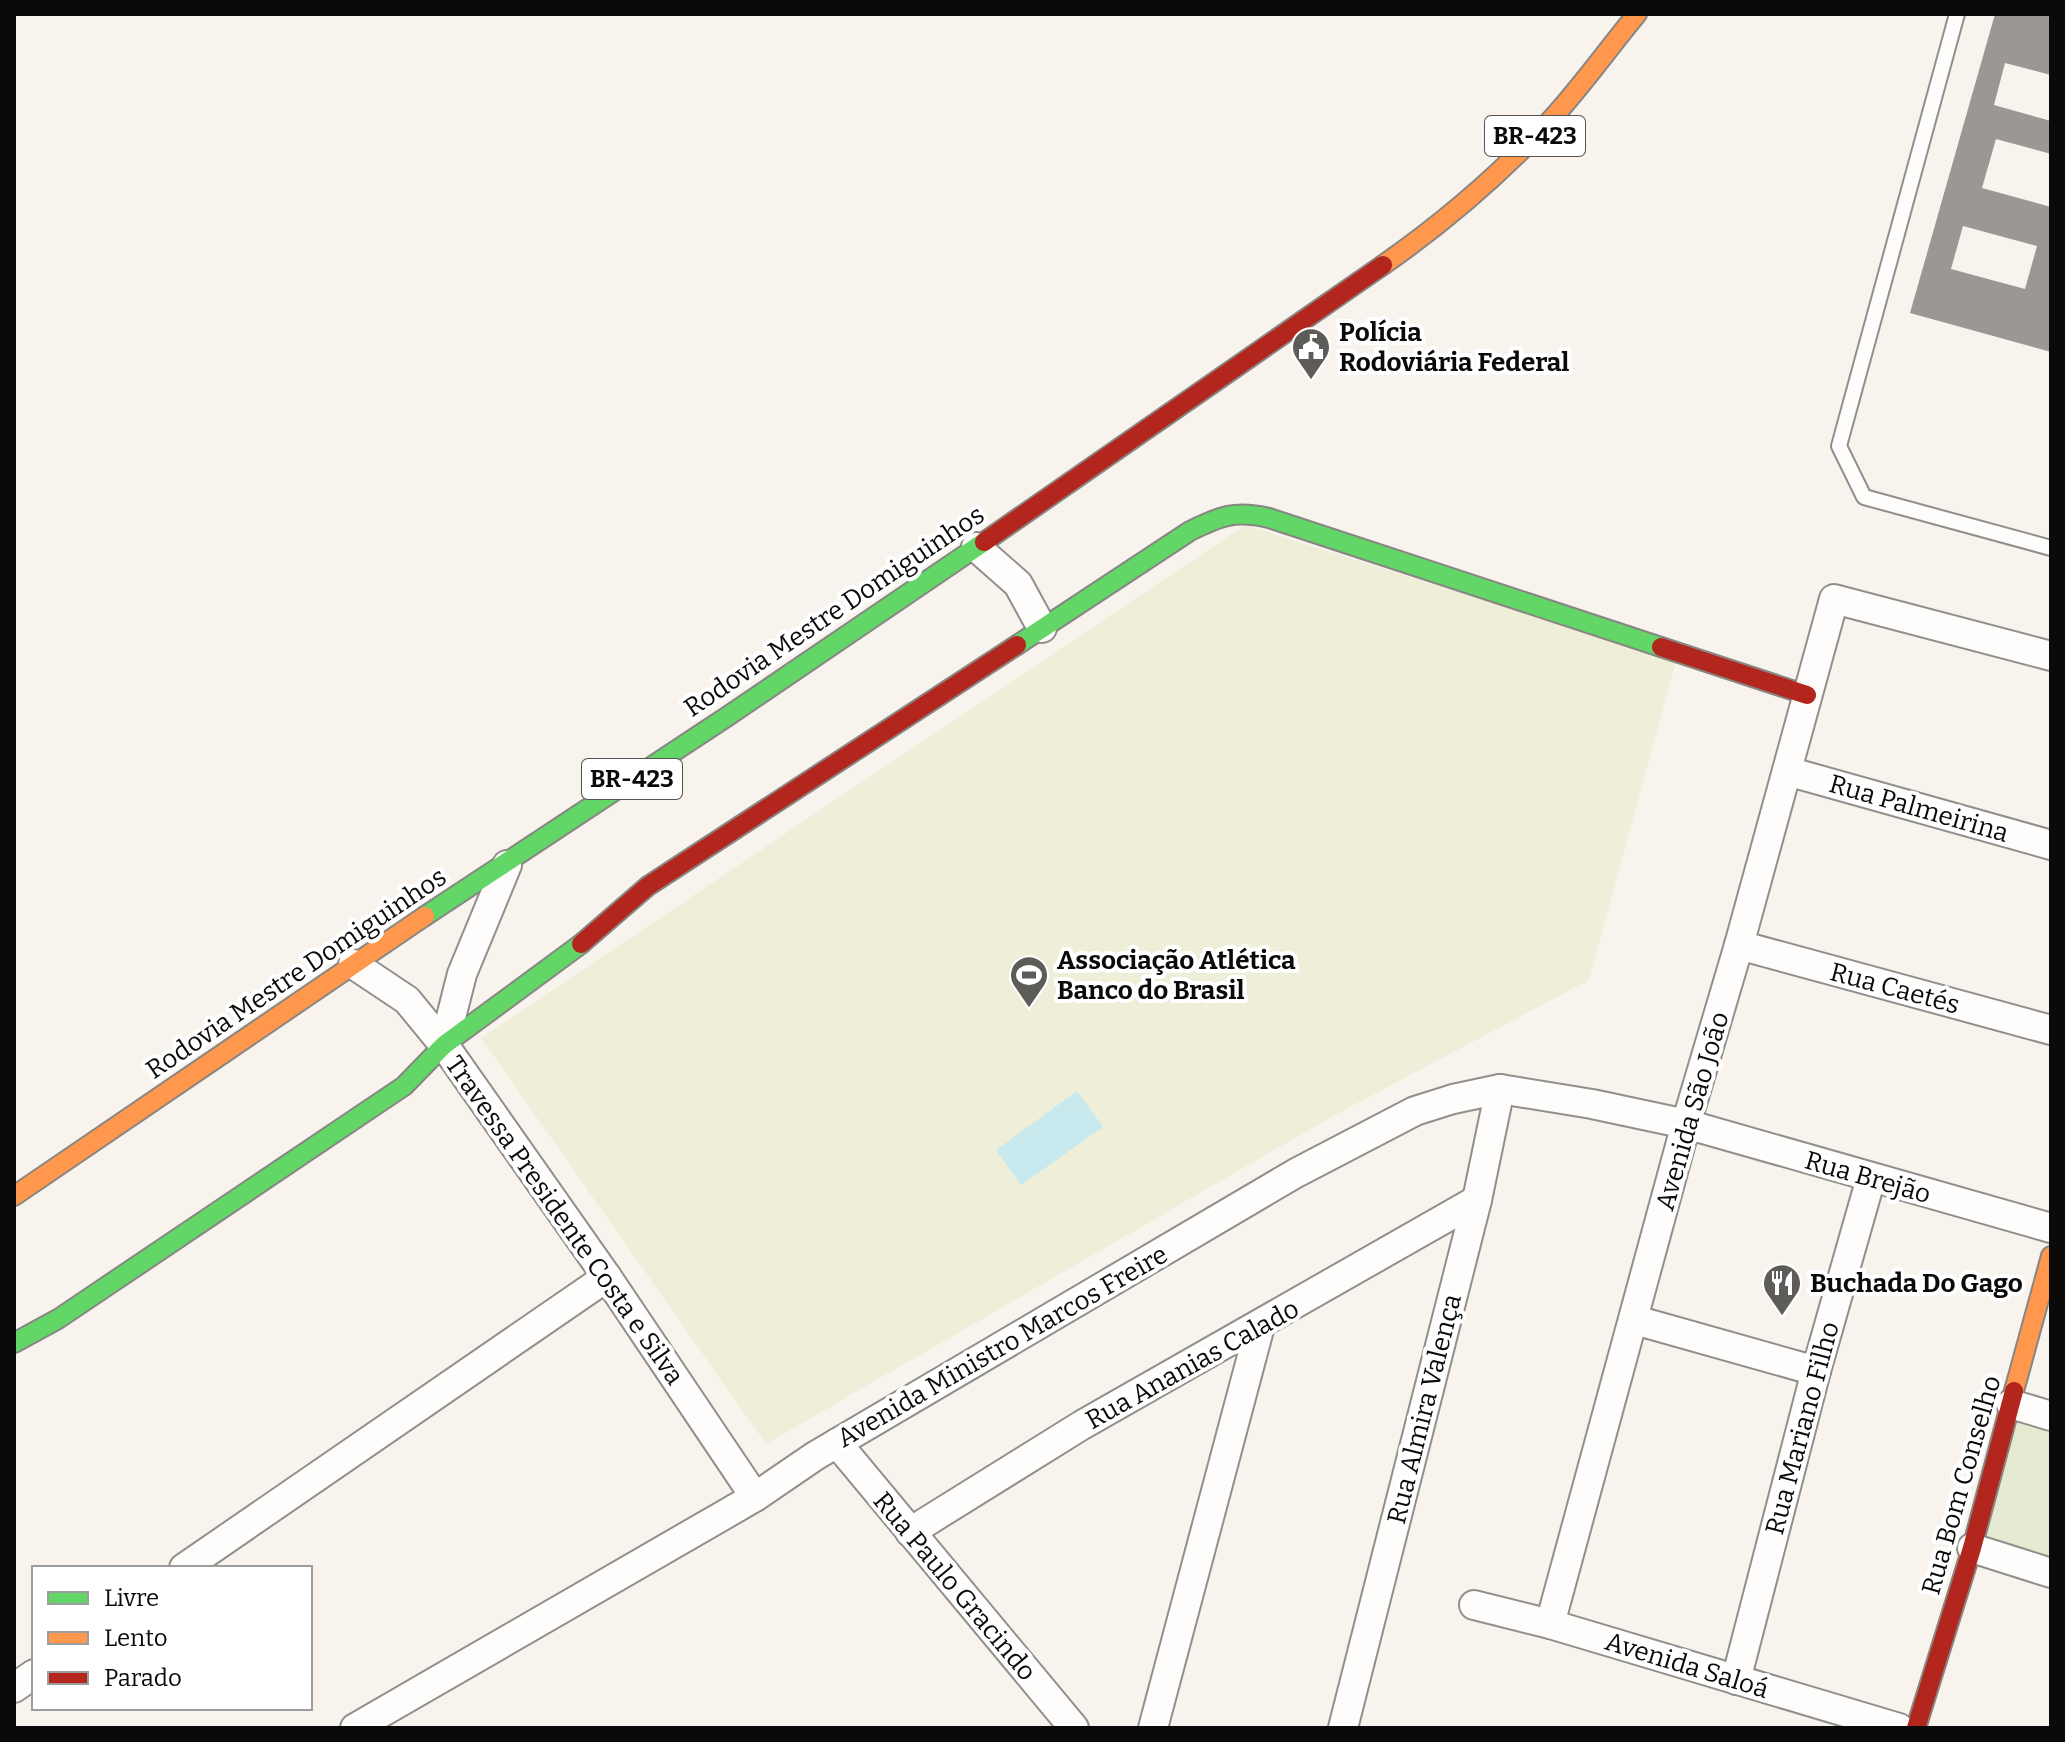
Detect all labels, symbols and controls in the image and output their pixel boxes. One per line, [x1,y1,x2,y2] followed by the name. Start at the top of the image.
[1485,116,1585,156] road number: BR-423
[1339,317,1569,378] place label: Polícia Rodoviária Federal
[1290,326,1332,381] public building icon: Polícia Rodoviária Federal
[678,499,990,724] street label: Rodovia Mestre Domiguinhos
[582,759,682,799] road number: BR-423
[1826,768,2012,849] street label: Rua Palmeirina
[140,861,452,1086] street label: Rodovia Mestre Domiguinhos
[1057,945,1296,1006] place label: Associação Atlética Banco do Brasil
[1008,954,1050,1009] sports icon: Associação Atlética Banco do Brasil
[1827,956,1963,1021] street label: Rua Caetés
[1649,1008,1736,1214] street label: Avenida São João
[439,1050,690,1391] street label: Travessa Presidente Costa e Silva
[1801,1145,1934,1210] street label: Rua Brejão
[831,1239,1173,1454] street label: Avenida Ministro Marcos Freire
[1761,1262,1803,1317] restaurant icon: Buchada Do Gago
[1810,1268,2023,1299] place label: Buchada Do Gago
[1381,1291,1468,1527] street label: Rua Almira Valença
[1080,1293,1304,1436] street label: Rua Ananias Calado
[1759,1318,1846,1538] street label: Rua Mariano Filho
[1915,1372,2008,1598] street label: Rua Bom Conselho
[867,1486,1043,1687] street label: Rua Paulo Gracindo
[32,1566,312,1710] legend
[104,1584,159,1612] text: Livre
[104,1624,167,1652] text: Lento
[1601,1626,1772,1705] street label: Avenida Saloá
[104,1664,182,1692] text: Parado

